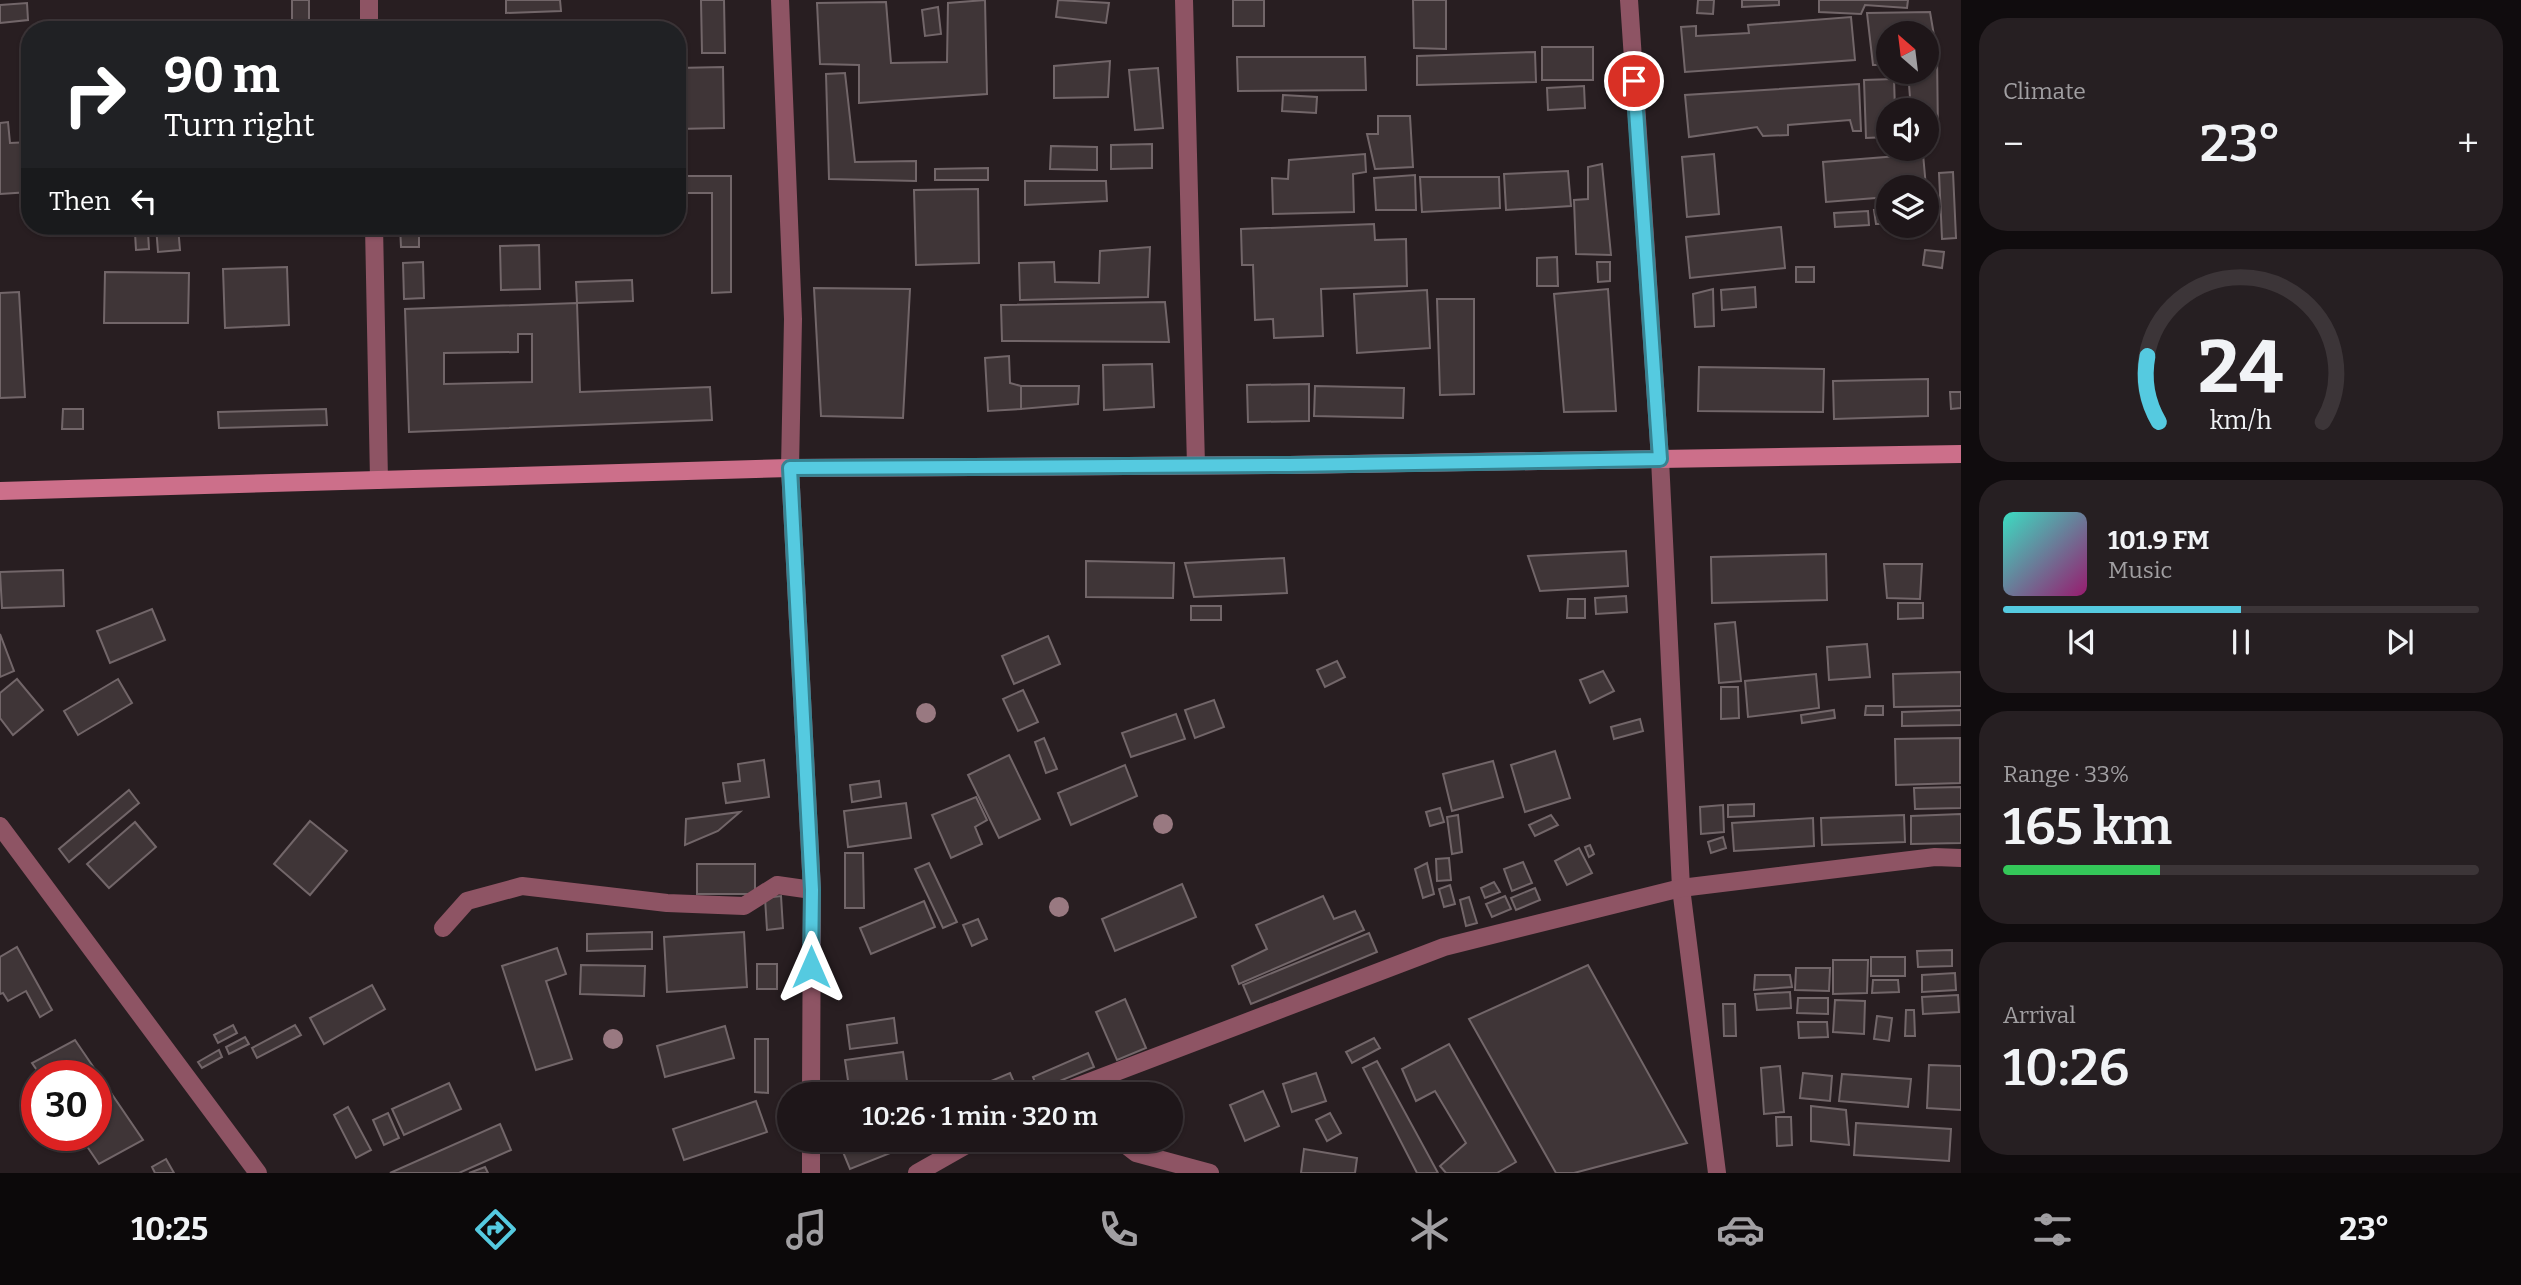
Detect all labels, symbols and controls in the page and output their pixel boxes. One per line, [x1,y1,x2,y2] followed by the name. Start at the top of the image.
[1876,21,1939,84] north arrow
[1876,21,1939,238] map controls
[164,46,280,105] text: 90 m
[49,49,140,140] icon: right
[1604,51,1664,111] pin
[1615,62,1653,100] icon: arrive
[2003,77,2086,105] text: Climate
[1876,98,1939,161] button: sound
[164,106,315,144] text: Turn right
[2200,112,2282,175] text: 23°
[2003,121,2024,167] text: −
[2457,121,2479,167] text: +
[1876,175,1939,238] button: layers
[125,182,163,220] icon: left
[49,186,111,217] text: Then
[2198,324,2284,411] text: 24
[2210,405,2272,435] text: km/h
[2108,525,2209,556] text: 101.9 FM
[2108,556,2172,584] text: Music
[2063,623,2101,661] icon: previous
[2222,623,2260,661] icon: pause
[2381,623,2419,661] icon: next
[2003,760,2129,788] text: Range · 33%
[2003,795,2172,858] text: 165 km
[774,930,848,1004] position arrow
[2003,1001,2076,1029] text: Arrival
[2003,1036,2130,1099] text: 10:26
[21,1060,112,1151] speed limit sign: 30
[862,1101,1098,1132] text: 10:26 · 1 min · 320 m
[471,1205,520,1254] icon: directions
[782,1205,831,1254] icon: music
[1094,1205,1143,1254] icon: phone
[1405,1205,1454,1254] icon: climate
[1716,1205,1765,1254] icon: car
[2028,1205,2077,1254] icon: filters
[131,1210,208,1248] text: 10:25
[2339,1210,2390,1248] text: 23°

